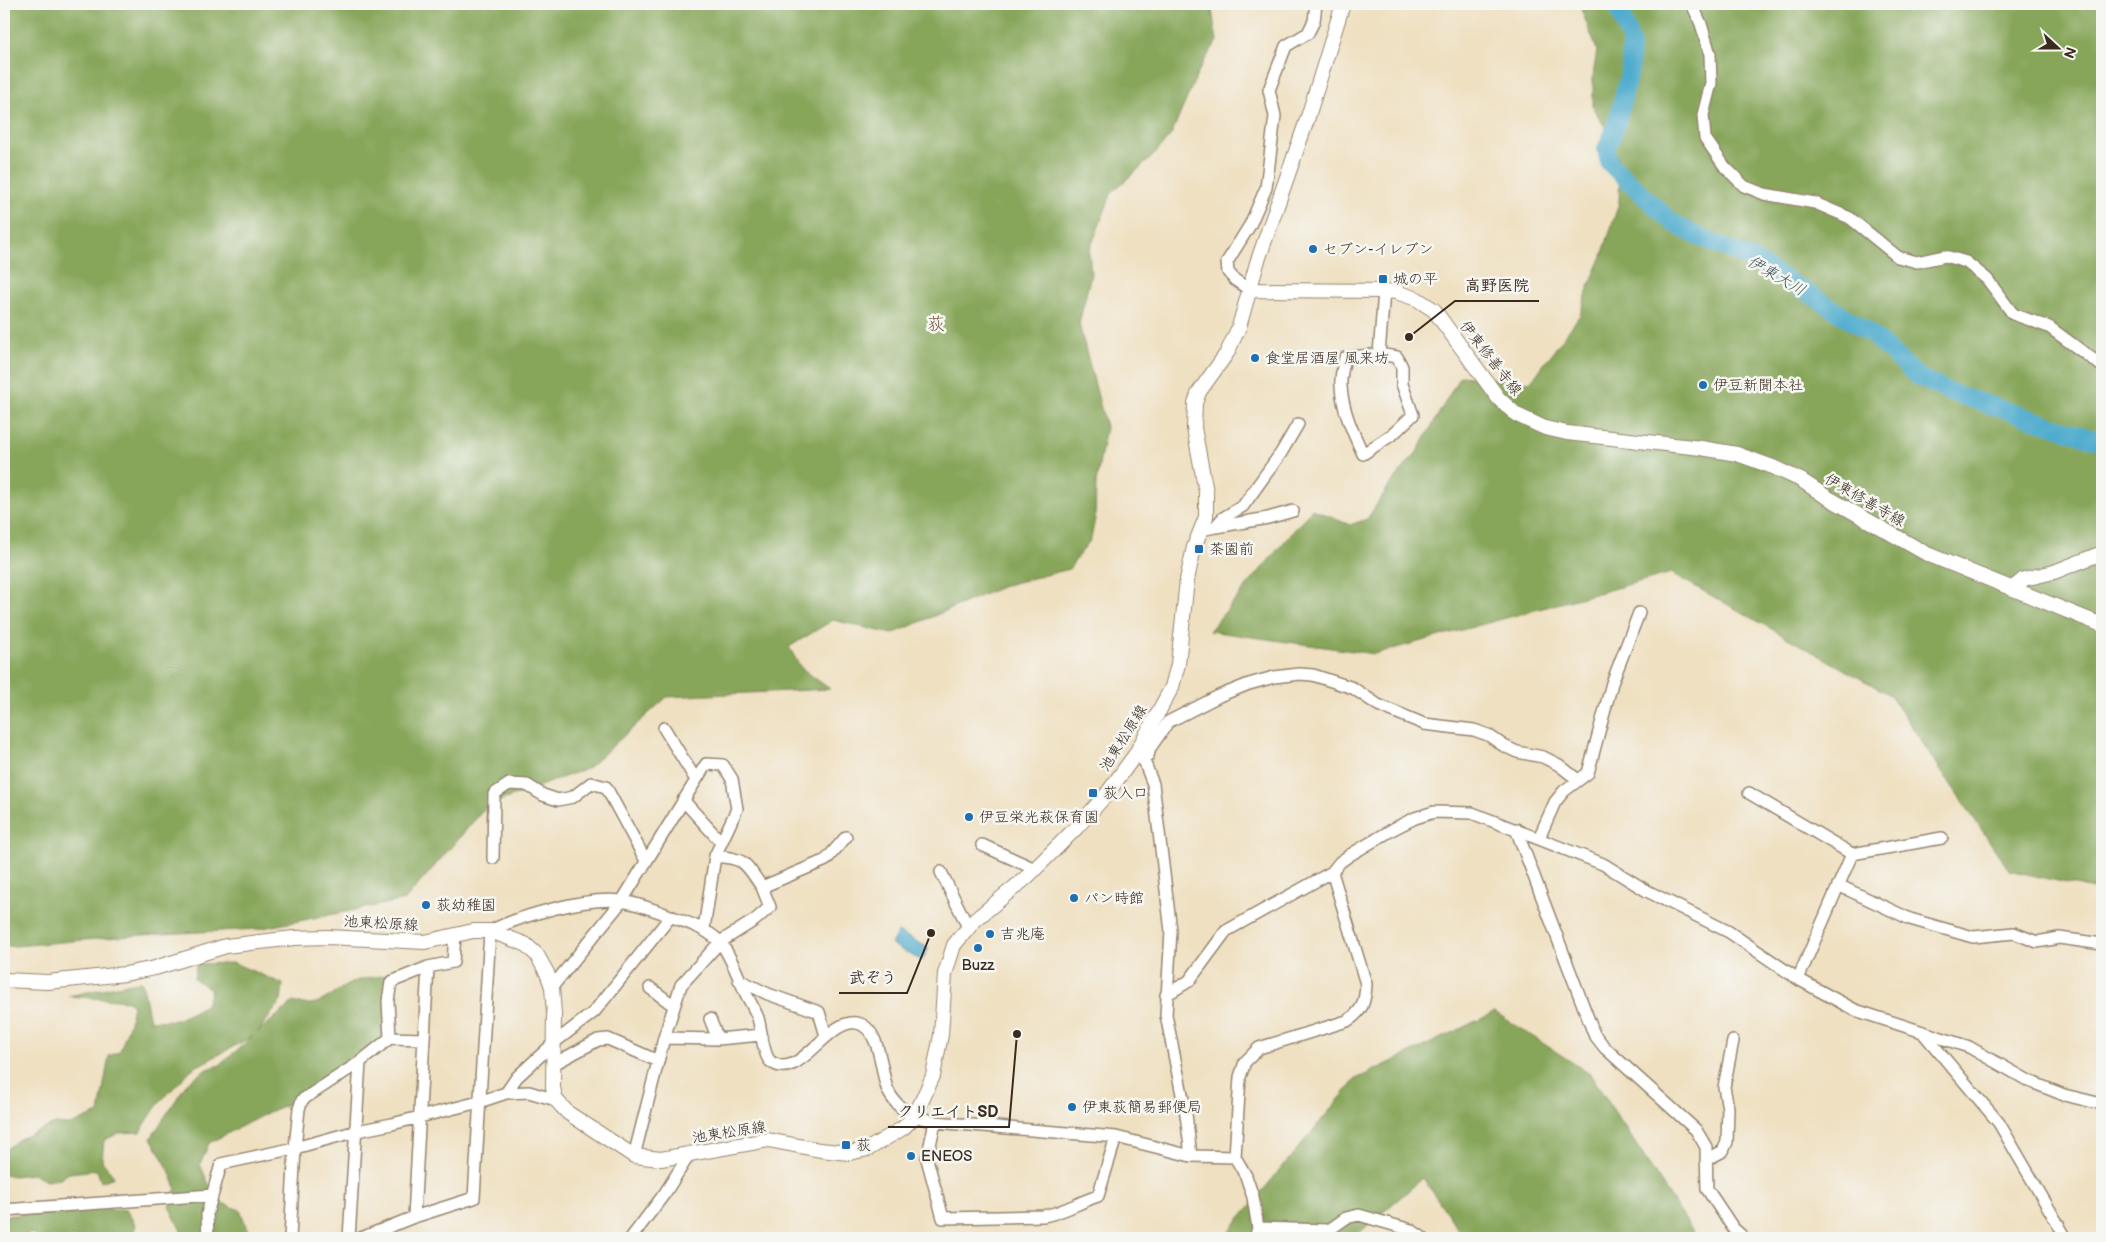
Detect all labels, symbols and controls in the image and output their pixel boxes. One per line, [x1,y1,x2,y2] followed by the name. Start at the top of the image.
[2034,22,2084,72] north arrow
[2060,45,2079,60] text: N
[1323,240,1434,259] place label: セブン-イレブン
[1307,243,1319,255] marker: セブン-イレブン
[1744,252,1809,301] water label: 伊東大川
[1393,270,1438,289] place label: 城の平
[1455,270,1539,301] callout: 高野医院
[1377,273,1389,285] marker: 城の平
[1465,277,1529,296] text: 高野医院
[927,314,945,335] district label: 荻
[1455,317,1526,400] street label: 伊東修善寺線
[1265,349,1389,368] place label: 食堂居酒屋 風来坊
[1249,352,1261,364] marker: 食堂居酒屋 風来坊
[1713,376,1803,395] place label: 伊豆新聞本社
[1697,379,1709,391] marker: 伊豆新聞本社
[1821,470,1908,531] street label: 伊東修善寺線
[1209,540,1254,559] place label: 茶園前
[1193,543,1205,555] marker: 茶園前
[1095,701,1151,775] street label: 池東松原線
[1103,784,1148,803] place label: 荻入口
[1087,787,1099,799] marker: 荻入口
[979,808,1099,827] place label: 伊豆栄光萩保育園
[963,811,975,823] marker: 伊豆栄光萩保育園
[1084,889,1144,908] place label: パン時館
[1068,892,1080,904] marker: パン時館
[436,896,496,915] place label: 荻幼稚園
[420,899,432,911] marker: 荻幼稚園
[343,912,419,935] street label: 池東松原線
[1000,925,1045,944] place label: 吉兆庵
[984,928,996,940] marker: 吉兆庵
[972,942,984,954] marker: Buzz
[962,956,995,975] place label: Buzz
[839,962,907,993] callout: 武ぞう
[849,969,897,988] text: 武ぞう
[888,1096,1009,1127] callout: クリエイトSD
[1082,1098,1202,1117] place label: 伊東荻簡易郵便局
[1066,1101,1078,1113] marker: 伊東荻簡易郵便局
[898,1103,998,1122] text: クリエイトSD
[691,1117,768,1148] street label: 池東松原線
[856,1136,871,1155] place label: 荻
[840,1139,852,1151] marker: 荻
[921,1147,972,1166] place label: ENEOS
[905,1150,917,1162] marker: ENEOS

